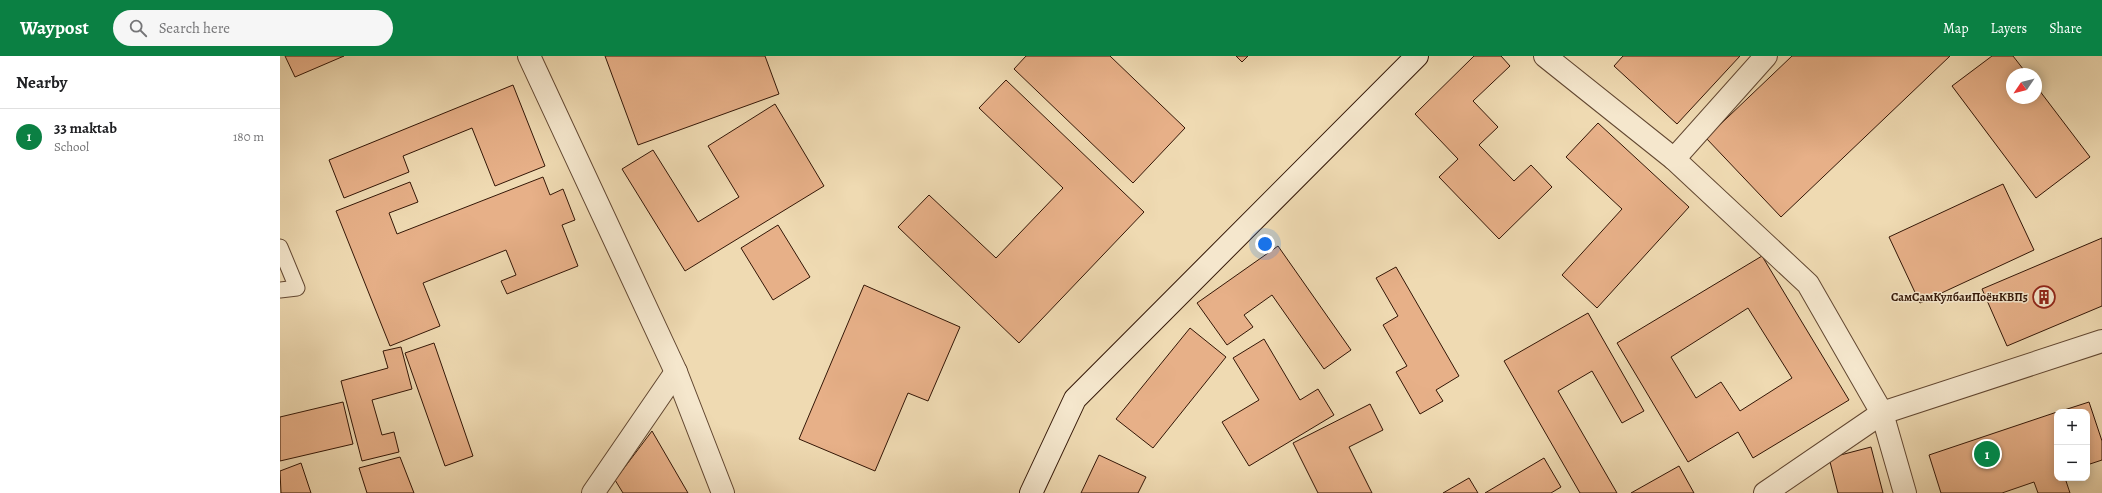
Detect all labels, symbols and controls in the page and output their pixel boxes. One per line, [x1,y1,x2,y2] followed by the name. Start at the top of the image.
[113,10,393,46] search box
[20,15,89,41] text: Waypost
[127,17,149,39] icon: search
[159,18,230,38] text: Search here
[1943,19,1969,38] text: Map
[1991,19,2027,38] text: Layers
[2049,19,2082,38] text: Share
[2006,68,2042,104] north arrow
[16,71,67,94] text: Nearby
[54,118,117,138] text: 33 maktab
[27,128,31,145] text: 1
[233,128,264,145] text: 180 m
[54,138,89,155] text: School
[1255,234,1275,254] your location
[2031,284,2057,310] building icon: СамСамКулбаиПоёнКВП5
[1891,289,2028,305] place label: СамСамКулбаиПоёнКВП5
[2054,409,2090,481] map controls
[2054,409,2090,445] button: +
[1974,439,2000,469] pin: 1
[2054,445,2090,481] button: −

